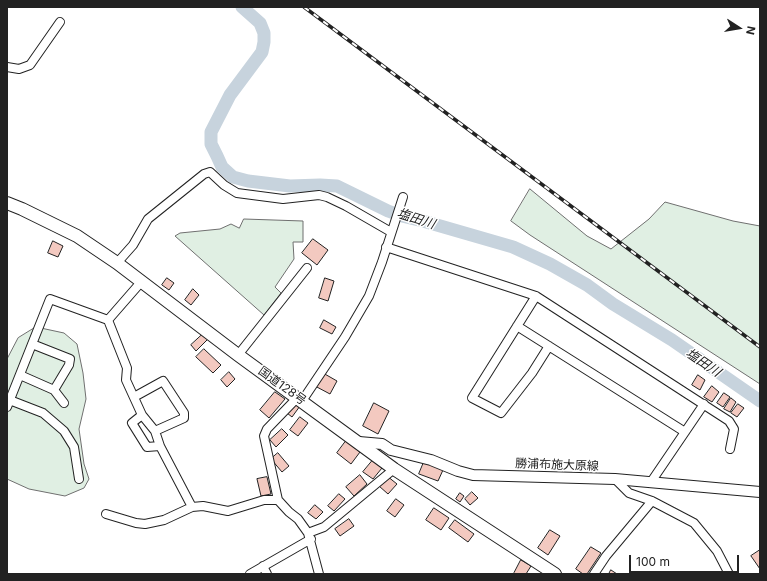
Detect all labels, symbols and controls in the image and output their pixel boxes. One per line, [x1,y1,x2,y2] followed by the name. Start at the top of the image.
[719,8,759,48] north arrow
[743,25,758,36] text: N
[395,206,437,232] water label: 塩田川
[682,346,724,380] water label: 塩田川
[255,364,309,408] street label: 国道128号
[515,456,599,474] street label: 勝浦布施大原線
[631,547,741,573] scale bar
[636,554,670,569] text: 100 m

